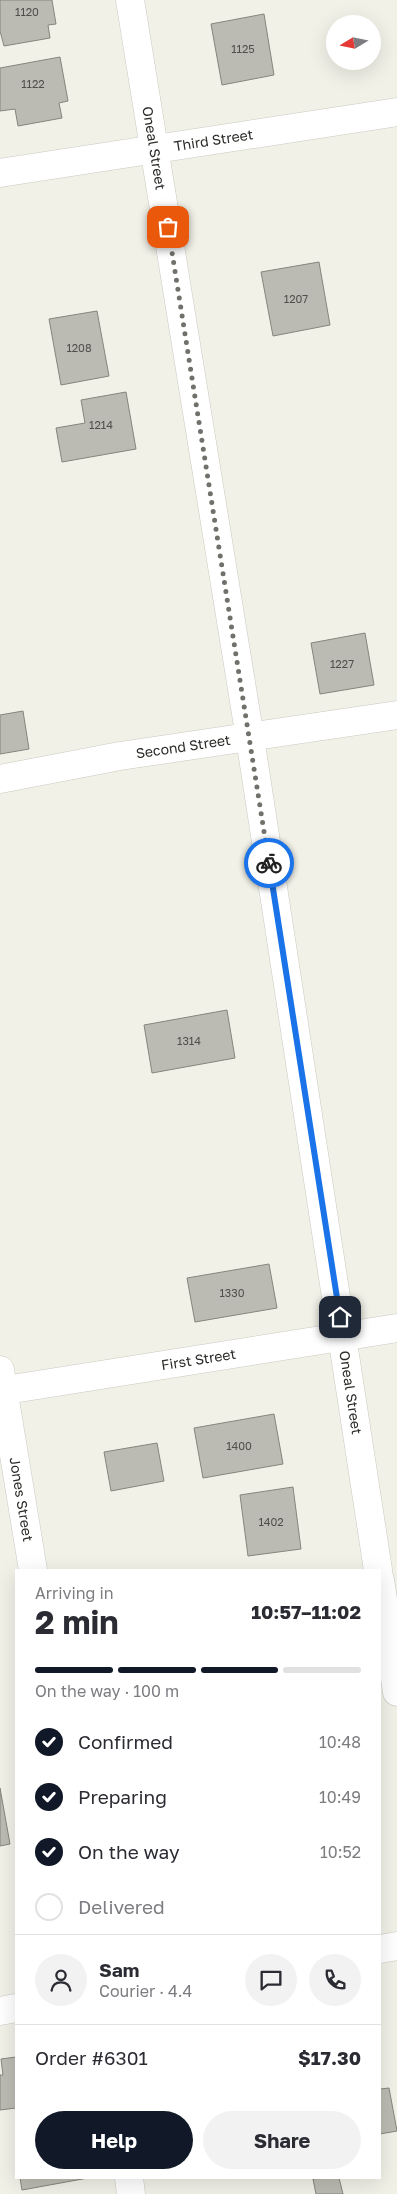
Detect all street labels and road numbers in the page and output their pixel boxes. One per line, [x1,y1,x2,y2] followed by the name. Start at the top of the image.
[139,105,170,191] street label: Oneal Street
[173,125,254,154] street label: Third Street
[135,731,231,762] street label: Second Street
[160,1345,237,1373] street label: First Street
[336,1349,366,1436] street label: Oneal Street
[6,1456,37,1543] street label: Jones Street

